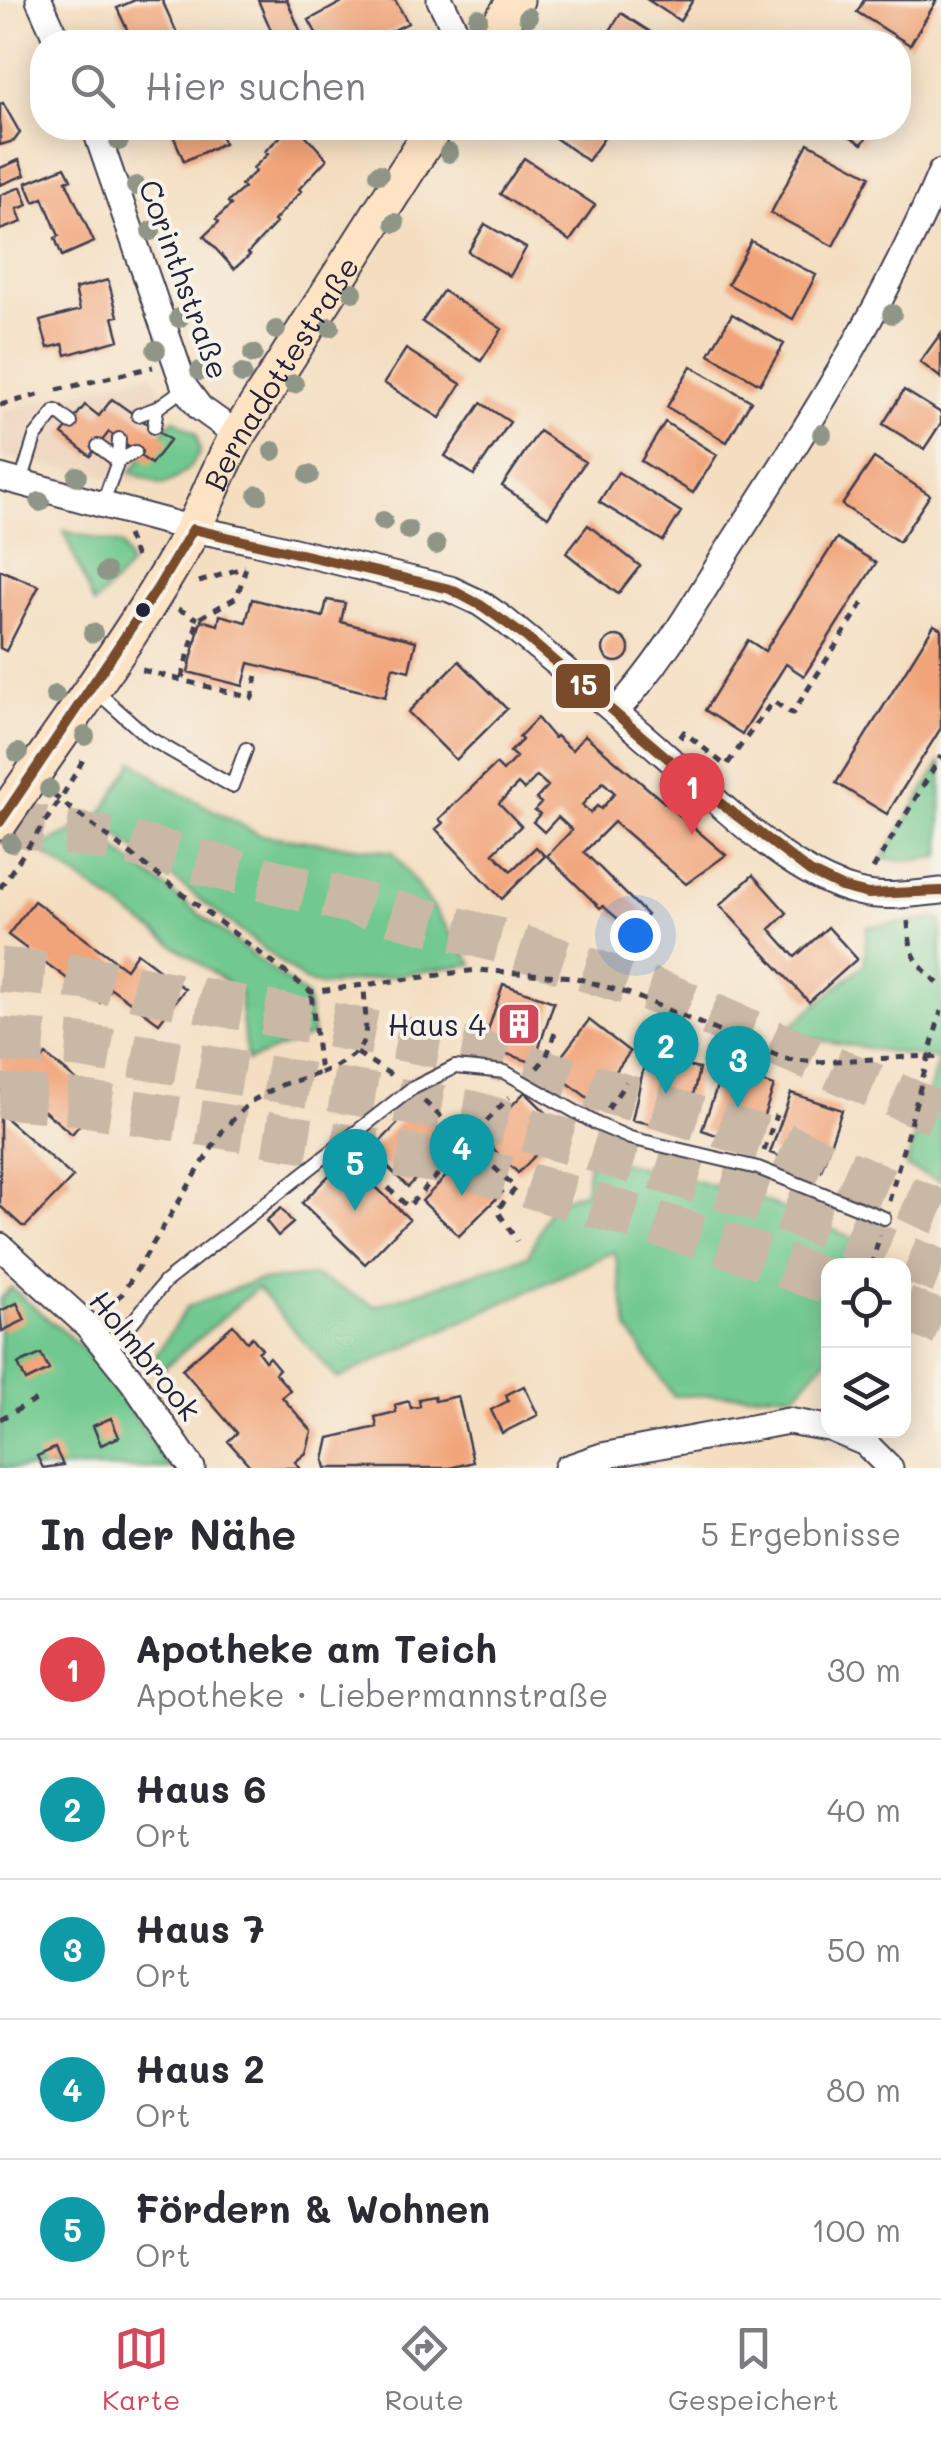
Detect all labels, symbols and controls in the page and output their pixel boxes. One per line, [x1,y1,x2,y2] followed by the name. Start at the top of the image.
[30,30,911,140] search box
[65,58,120,113] icon: search
[145,60,366,110] text: Hier suchen
[130,174,240,384] street label: Corinthstraße
[194,248,367,497] street label: Bernadottestraße
[133,600,153,620] unlabelled marker
[554,662,612,710] line badge: 15
[569,666,597,702] text: 15
[660,752,724,835] pin: 1
[610,910,661,961] your location
[496,1001,542,1047] building icon: Haus 4
[388,1004,486,1044] place label: Haus 4
[634,1012,698,1094] pin: 2
[706,1026,770,1108] pin: 3
[430,1114,494,1196] pin: 4
[322,1128,388,1211] pin: 5
[821,1258,911,1438] map controls
[821,1258,911,1348] button: locate
[81,1282,211,1428] street label: Holmbrook
[821,1348,911,1438] button: layers
[40,1506,296,1561] text: In der Nähe
[701,1512,901,1554] text: 5 Ergebnisse
[135,1623,497,1673] text: Apotheke am Teich
[65,1648,80,1690] text: 1
[827,1648,901,1690] text: 30 m
[135,1673,608,1715] text: Apotheke · Liebermannstraße
[135,1763,267,1813] text: Haus 6
[64,1788,81,1830] text: 2
[827,1788,901,1830] text: 40 m
[135,1813,191,1855] text: Ort
[135,1903,265,1953] text: Haus 7
[63,1928,82,1970] text: 3
[827,1928,901,1970] text: 50 m
[135,1953,191,1995] text: Ort
[135,2043,265,2093] text: Haus 2
[62,2068,83,2110] text: 4
[826,2068,901,2110] text: 80 m
[135,2093,191,2135] text: Ort
[135,2183,490,2233] text: Fördern & Wohnen
[63,2208,82,2250] text: 5
[811,2208,901,2250] text: 100 m
[135,2233,191,2275] text: Ort
[102,2321,180,2417] tab: Karte
[384,2321,464,2417] tab: Route
[668,2321,839,2417] tab: Gespeichert

